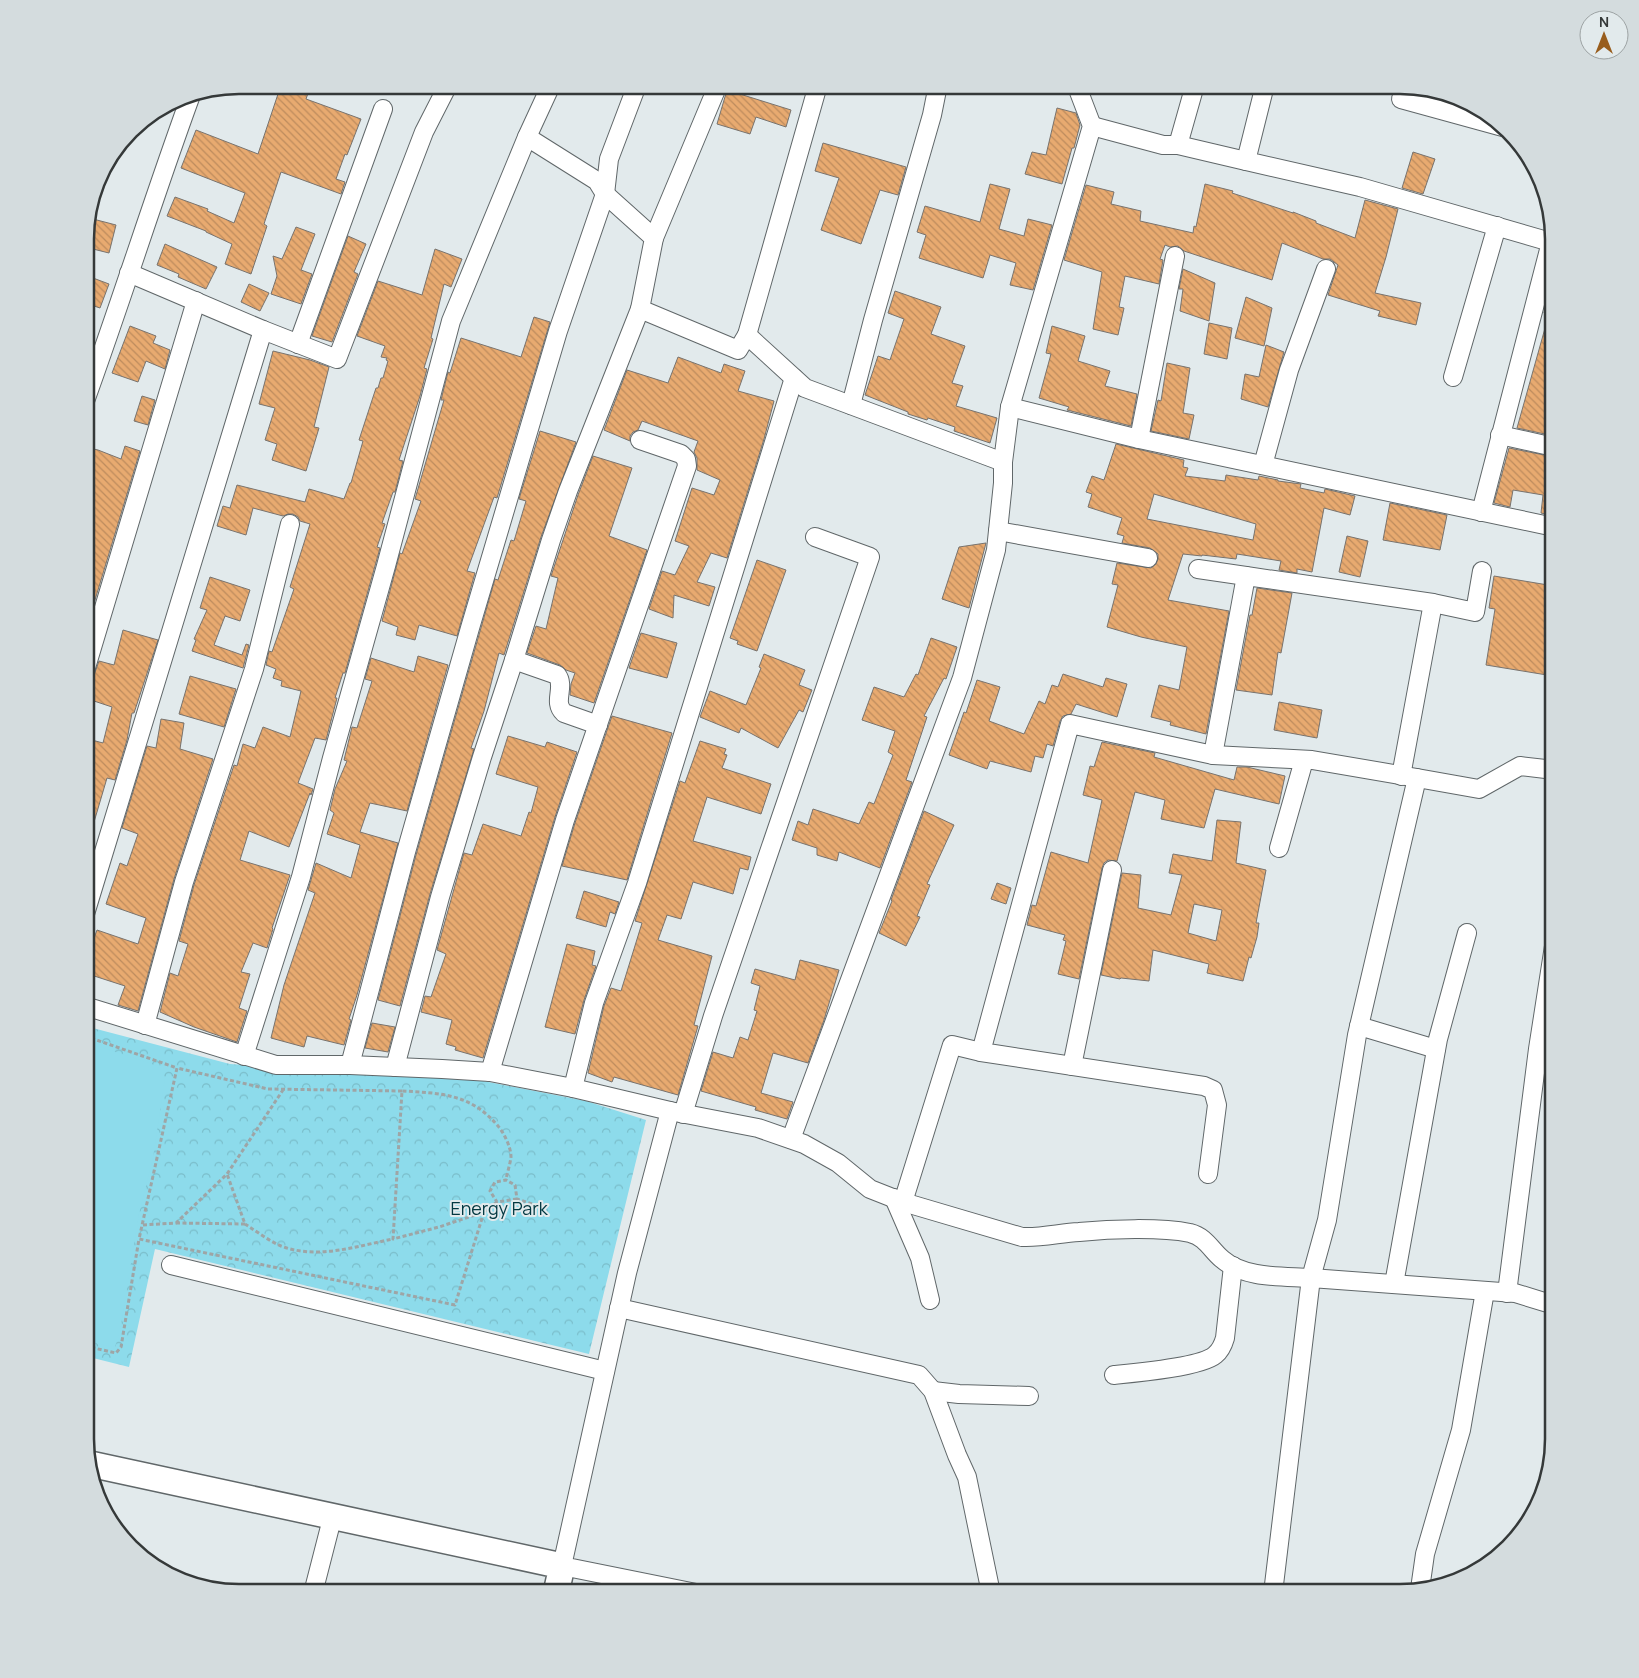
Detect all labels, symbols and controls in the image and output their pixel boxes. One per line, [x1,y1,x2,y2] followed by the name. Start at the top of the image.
[1579,10,1629,60] north arrow
[1599,12,1609,31] text: N
[450,1196,549,1220] park label: Energy Park

